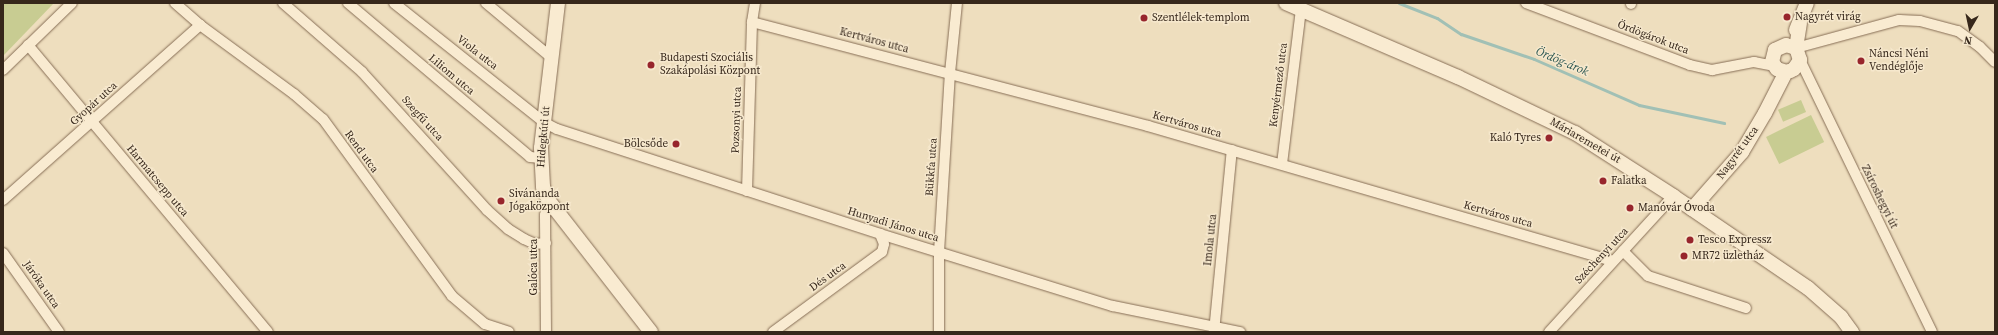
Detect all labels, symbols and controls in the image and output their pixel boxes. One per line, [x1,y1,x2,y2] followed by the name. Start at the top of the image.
[1950,8,1990,48] north arrow
[1795,10,1861,24] place label: Nagyrét virág
[1152,11,1250,25] place label: Szentlélek-templom
[1782,12,1792,22] marker: Nagyrét virág
[1139,13,1149,23] marker: Szentlélek-templom
[1615,18,1691,58] street label: Ördögárok utca
[838,25,910,57] street label: Kertváros utca
[1963,32,1973,48] text: N
[454,33,500,73] street label: Viola utca
[1267,42,1291,128] street label: Kenyérmező utca
[1533,44,1591,80] water label: Ördög-árok
[1869,48,1929,74] place label: Náncsi Néni Vendéglője
[425,52,477,98] street label: Liliom utca
[660,52,760,78] place label: Budapesti Szociális Szakápolási Központ
[1856,56,1866,66] marker: Náncsi Néni Vendéglője
[645,59,657,71] marker: Budapesti Szociális Szakápolási Központ
[68,79,120,129] street label: Gyopár utca
[729,86,745,154] street label: Pozsonyi utca
[398,94,446,144] street label: Szegfű utca
[535,106,553,168] street label: Hidegkúti út
[1151,109,1223,141] street label: Kertváros utca
[1547,115,1623,167] street label: Máriaremetei út
[1714,124,1762,182] street label: Nagyrét utca
[341,128,381,176] street label: Rend utca
[1490,131,1541,145] place label: Kaló Tyres
[1544,133,1554,143] marker: Kaló Tyres
[624,137,668,151] place label: Bölcsőde
[923,138,941,196] street label: Bükkfa utca
[671,139,681,149] marker: Bölcsőde
[123,142,191,220] street label: Harmatcsepp utca
[1858,163,1900,231] street label: Zsíroshegyi út
[1611,174,1646,188] place label: Falatka
[1598,176,1608,186] marker: Falatka
[509,188,569,214] place label: Sivánanda Jógaközpont
[496,196,506,206] marker: Sivánanda Jógaközpont
[1462,199,1534,231] street label: Kertváros utca
[1638,201,1715,215] place label: Manóvár Óvoda
[1625,203,1635,213] marker: Manóvár Óvoda
[846,205,940,245] street label: Hunyadi János utca
[1202,213,1220,267] street label: Imola utca
[1572,225,1632,287] street label: Széchenyi utca
[1698,233,1772,247] place label: Tesco Expressz
[1685,235,1695,245] marker: Tesco Expressz
[527,239,541,295] street label: Galóca utca
[1692,249,1764,263] place label: MR72 üzletház
[1679,251,1689,261] marker: MR72 üzletház
[20,259,62,311] street label: Járóka utca
[807,259,849,295] street label: Dés utca

